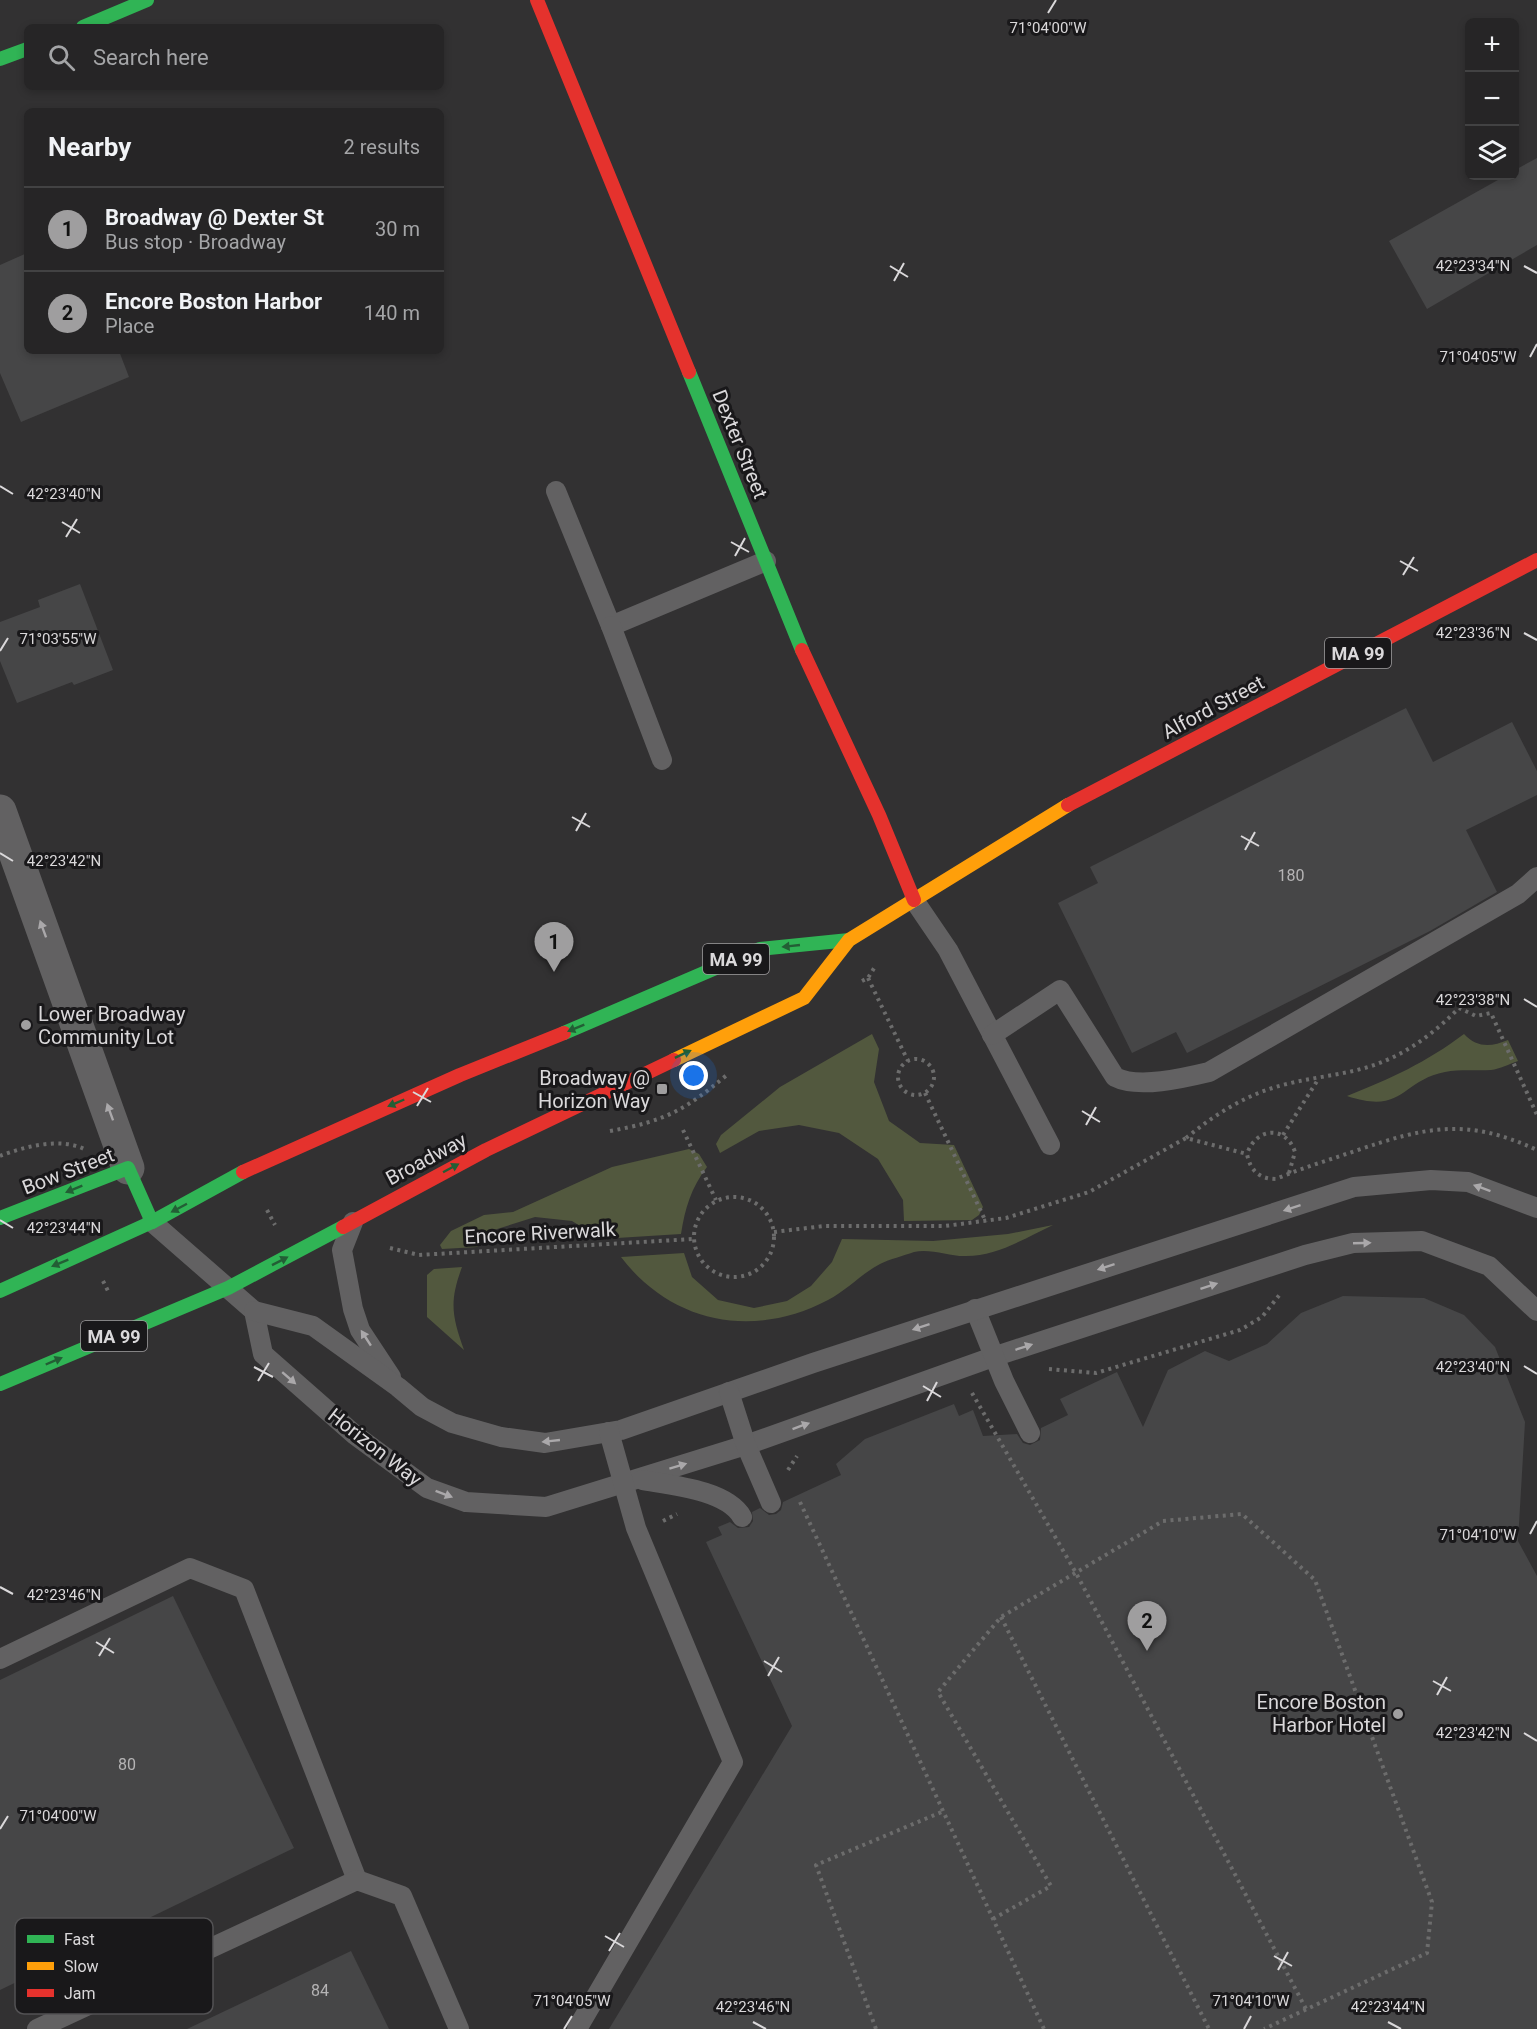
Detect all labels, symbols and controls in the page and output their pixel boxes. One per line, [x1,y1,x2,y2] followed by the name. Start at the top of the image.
[1465,18,1519,180] map controls
[1465,18,1519,72] button: +
[1010,19,1086,37] text: 71°04'00"W
[24,24,444,90] search box
[45,41,78,74] icon: search
[93,45,209,70] text: Search here
[1465,72,1519,126] button: −
[1465,126,1519,180] button: layers
[48,132,131,162] text: Nearby
[344,135,420,159] text: 2 results
[105,205,324,230] text: Broadway @ Dexter St
[62,217,73,241] text: 1
[375,217,420,241] text: 30 m
[105,230,286,254] text: Bus stop · Broadway
[1436,257,1510,275] text: 42°23'34"N
[105,289,322,314] text: Encore Boston Harbor
[62,301,73,325] text: 2
[364,301,420,325] text: 140 m
[105,314,154,338] text: Place
[1440,348,1516,366] text: 71°04'05"W
[707,386,773,502] street label: Dexter Street
[27,485,101,503] text: 42°23'40"N
[1436,624,1510,642] text: 42°23'36"N
[20,630,96,648] text: 71°03'55"W
[1325,638,1391,668] road number: MA 99
[1158,670,1268,744] street label: Alford Street
[27,852,101,870] text: 42°23'42"N
[1278,866,1304,885] house number: 180
[38,920,48,938] one-way arrow
[534,922,574,972] pin: 1
[781,941,800,951] one-way arrow
[703,944,769,974] road number: MA 99
[1436,991,1510,1009] text: 42°23'38"N
[38,1002,186,1049] place label: Lower Broadway Community Lot
[19,1018,33,1032] marker: Lower Broadway Community Lot
[567,1024,585,1033] one-way arrow
[674,1050,691,1059] one-way arrow
[679,1061,708,1090] your location
[538,1066,651,1113] place label: Broadway @ Horizon Way
[655,1082,669,1096] marker: Broadway @ Horizon Way
[387,1099,405,1108] one-way arrow
[104,1103,114,1121] one-way arrow
[382,1128,471,1190] street label: Broadway
[19,1142,117,1200] street label: Bow Street
[443,1163,460,1173] one-way arrow
[1473,1182,1491,1192] one-way arrow
[65,1185,83,1194] one-way arrow
[171,1203,188,1213] one-way arrow
[1283,1204,1301,1213] one-way arrow
[464,1217,617,1249] street label: Encore Riverwalk
[27,1219,101,1237] text: 42°23'44"N
[1353,1238,1372,1247] one-way arrow
[272,1256,289,1266] one-way arrow
[51,1258,69,1268] one-way arrow
[1097,1262,1115,1272] one-way arrow
[1200,1281,1218,1290] one-way arrow
[81,1321,147,1351] road number: MA 99
[912,1323,930,1333] one-way arrow
[360,1330,371,1346] one-way arrow
[1015,1341,1033,1351] one-way arrow
[45,1356,63,1366] one-way arrow
[1436,1358,1510,1376] text: 42°23'40"N
[282,1371,297,1385] one-way arrow
[323,1403,427,1491] street label: Horizon Way
[792,1420,810,1430] one-way arrow
[541,1436,560,1446] one-way arrow
[669,1461,687,1470] one-way arrow
[435,1490,453,1500] one-way arrow
[1440,1526,1516,1544] text: 71°04'10"W
[27,1586,101,1604] text: 42°23'46"N
[1128,1602,1166,1651] pin: 2
[1257,1690,1386,1737] place label: Encore Boston Harbor Hotel
[1391,1707,1405,1721] marker: Encore Boston Harbor Hotel
[1436,1724,1510,1742] text: 42°23'42"N
[118,1755,136,1774] house number: 80
[20,1807,96,1825] text: 71°04'00"W
[15,1918,213,2014] legend
[64,1930,95,1949] text: Fast
[64,1957,99,1976] text: Slow
[311,1981,329,2000] house number: 84
[64,1984,96,2003] text: Jam
[534,1992,610,2010] text: 71°04'05"W
[1213,1992,1289,2010] text: 71°04'10"W
[716,1998,790,2016] text: 42°23'46"N
[1351,1998,1425,2016] text: 42°23'44"N

